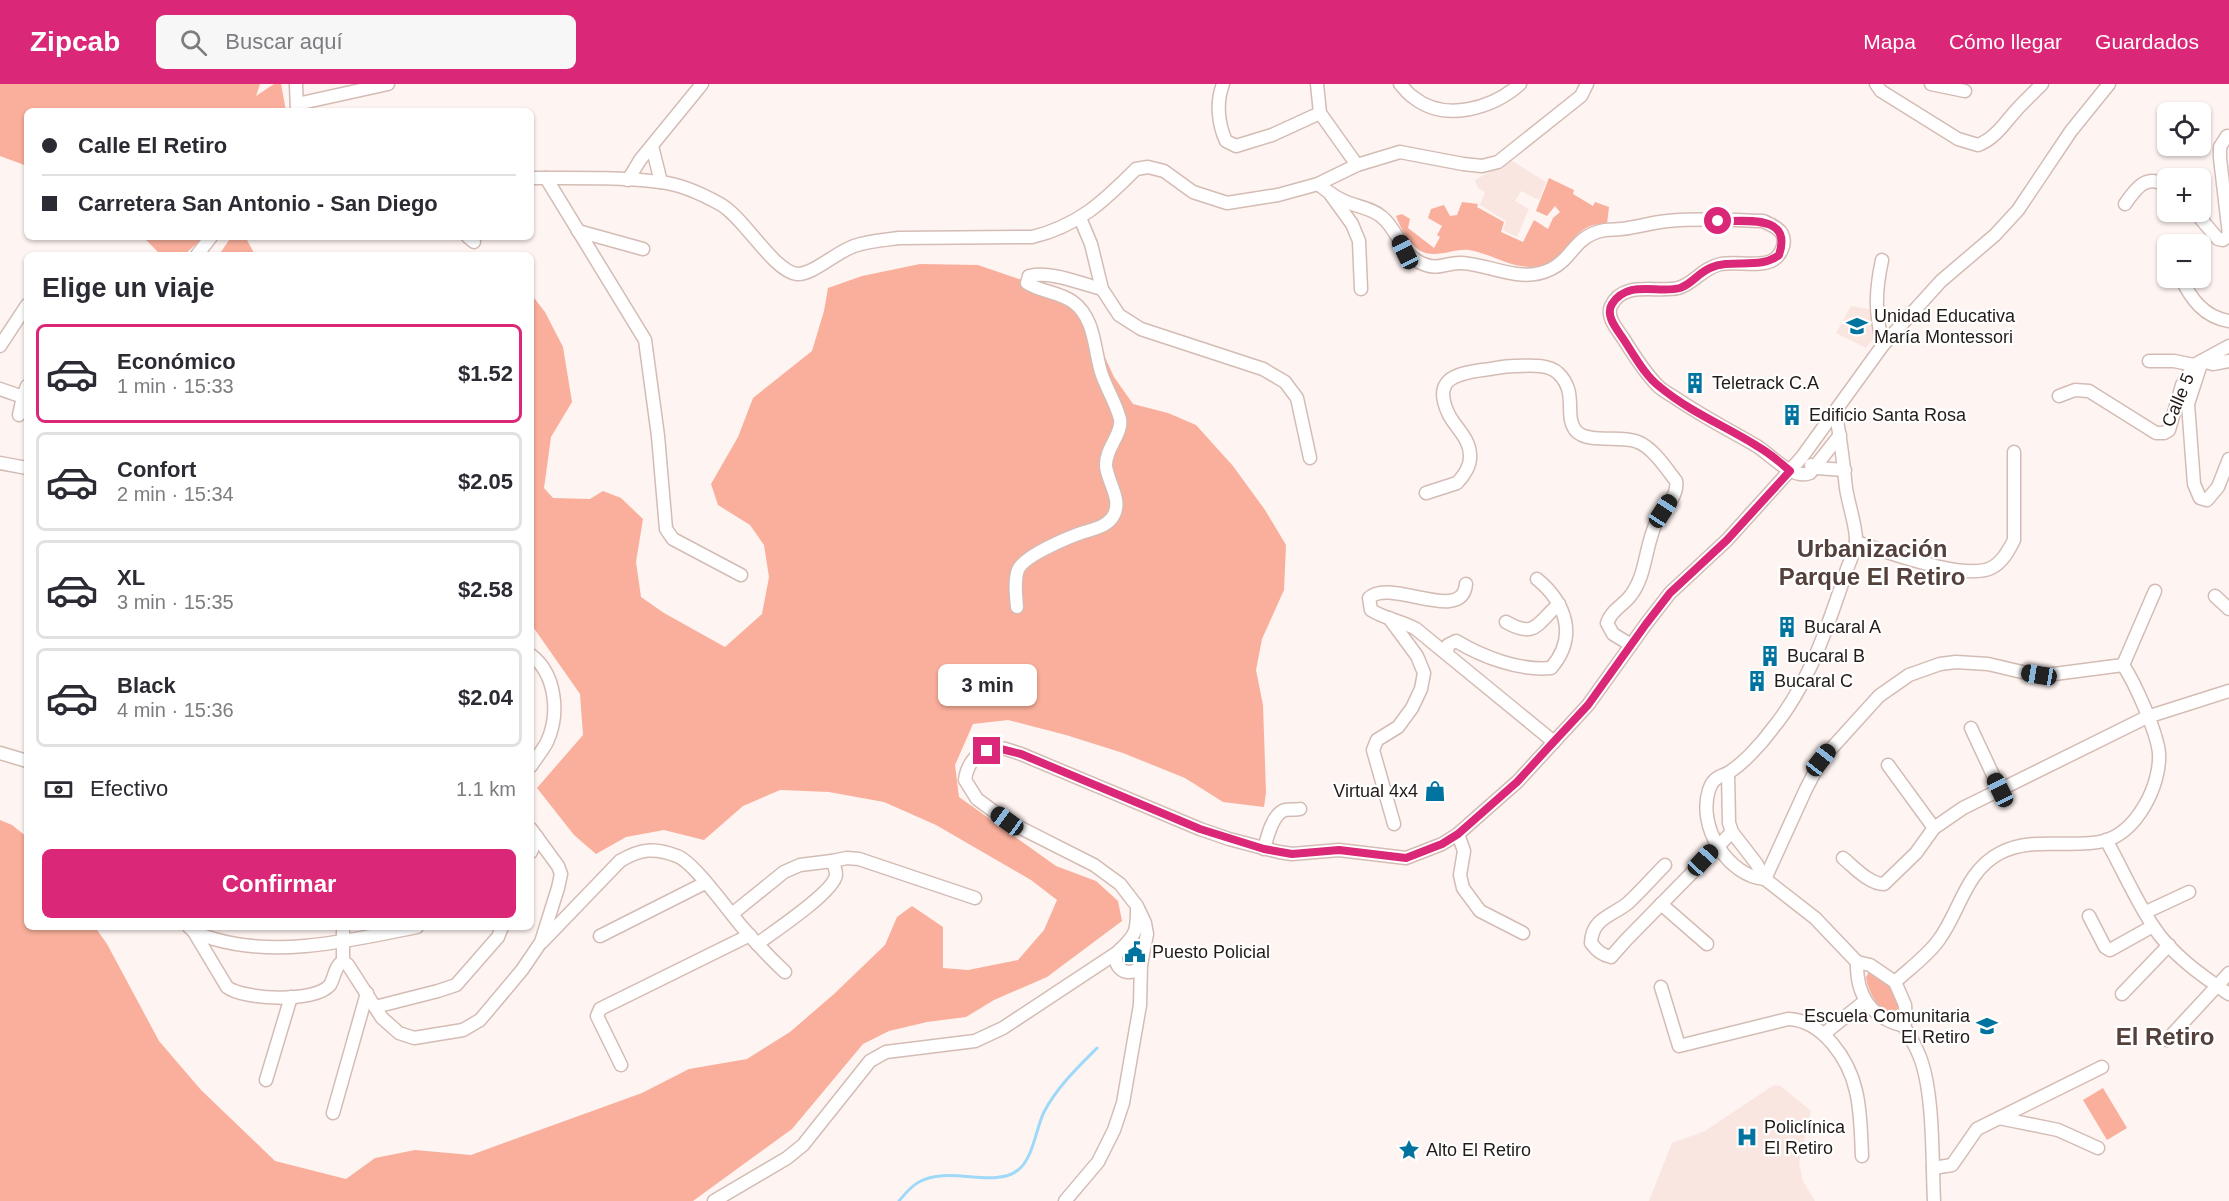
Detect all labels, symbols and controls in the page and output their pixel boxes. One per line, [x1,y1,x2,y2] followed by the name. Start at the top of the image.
[156,15,576,69] search box
[30,26,120,57] text: Zipcab
[177,26,210,59] icon: search
[225,29,343,54] text: Buscar aquí
[1863,30,1916,53] text: Mapa
[1949,30,2062,53] text: Cómo llegar
[2095,30,2199,53] text: Guardados
[2157,102,2211,288] map controls
[2157,102,2211,156] button: locate
[78,133,227,158] text: Calle El Retiro
[2157,168,2211,222] button: +
[78,191,438,216] text: Carretera San Antonio - San Diego
[1704,207,1731,234] route start
[1389,232,1421,272] car
[2157,234,2211,288] button: −
[42,273,215,303] text: Elige un viaje
[1874,306,2016,347] place label: Unidad Educativa María Montessori
[1845,314,1869,338] school or university icon: Unidad Educativa María Montessori
[45,347,99,401] icon: car
[117,349,236,374] text: Económico
[458,361,513,386] text: $1.52
[2158,370,2198,430] street label: Calle 5
[1683,371,1707,395] building icon: Teletrack C.A
[1712,373,1819,393] place label: Teletrack C.A
[117,375,234,397] text: 1 min · 15:33
[1780,403,1804,427] building icon: Edificio Santa Rosa
[1809,405,1967,425] place label: Edificio Santa Rosa
[45,455,99,509] icon: car
[117,457,196,482] text: Confort
[458,469,513,494] text: $2.05
[117,483,234,505] text: 2 min · 15:34
[1646,491,1680,531] car
[1779,535,1965,590] district label: Urbanización Parque El Retiro
[45,563,99,617] icon: car
[117,565,145,590] text: XL
[458,577,513,602] text: $2.58
[117,591,234,613] text: 3 min · 15:35
[1775,615,1799,639] building icon: Bucaral A
[1804,617,1881,637] place label: Bucaral A
[1758,644,1782,668] building icon: Bucaral B
[1787,646,1865,666] place label: Bucaral B
[2020,663,2058,687] car
[938,664,1036,706] callout: 3 min
[1745,669,1769,693] building icon: Bucaral C
[45,671,99,725] icon: car
[1774,671,1853,691] place label: Bucaral C
[117,673,176,698] text: Black
[961,674,1014,696] text: 3 min
[458,685,513,710] text: $2.04
[117,699,234,721] text: 4 min · 15:36
[973,737,1000,764] route end
[1803,740,1839,780] car
[1984,770,2016,810] car
[42,773,75,806] icon: cash
[90,776,168,801] text: Efectivo
[456,778,516,800] text: 1.1 km
[1423,779,1447,803] shop icon: Virtual 4x4
[1333,781,1418,801] place label: Virtual 4x4
[987,803,1027,839] car
[1684,841,1722,879] car
[42,849,516,918] button: Confirmar
[1123,940,1147,964] public building icon: Puesto Policial
[1152,942,1270,962] place label: Puesto Policial
[1804,1006,1971,1047] place label: Escuela Comunitaria El Retiro
[1975,1014,1999,1038] school or university icon: Escuela Comunitaria El Retiro
[2116,1023,2214,1050] district label: El Retiro
[1764,1117,1846,1158] place label: Policlínica El Retiro
[1735,1125,1759,1149] hospital icon: Policlínica El Retiro
[1397,1138,1421,1162] place icon: Alto El Retiro
[1426,1140,1531,1160] place label: Alto El Retiro

